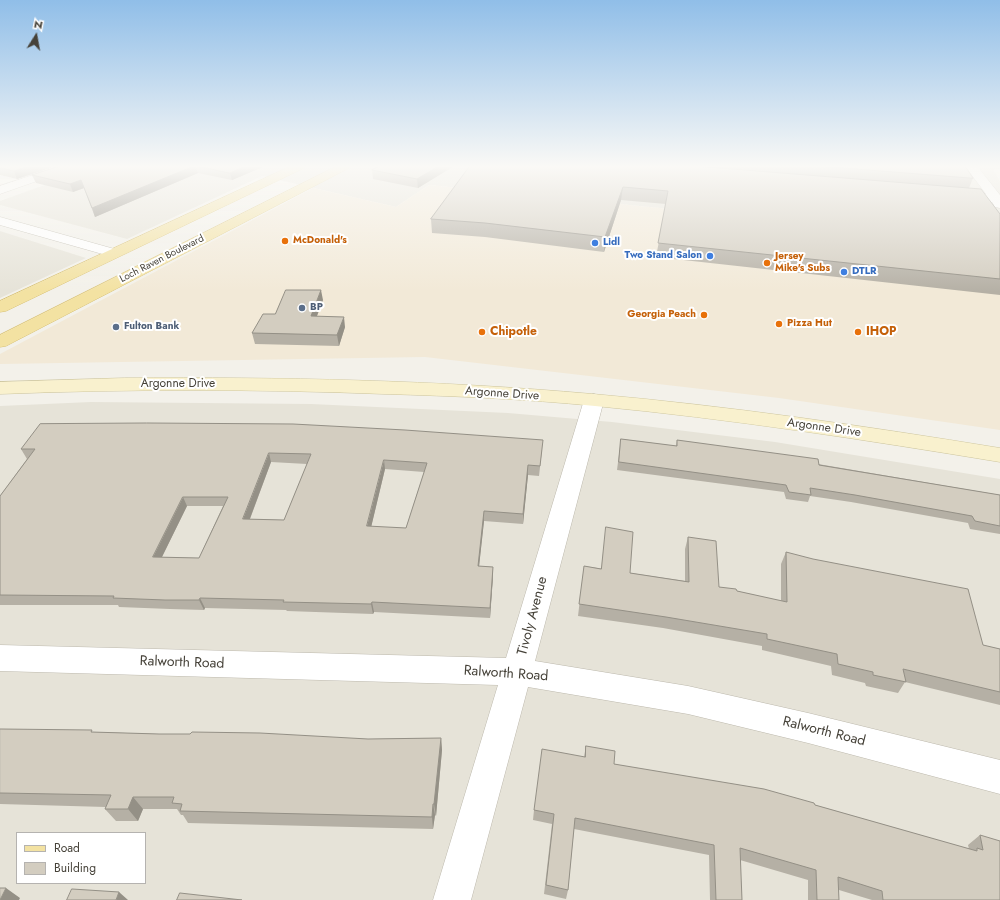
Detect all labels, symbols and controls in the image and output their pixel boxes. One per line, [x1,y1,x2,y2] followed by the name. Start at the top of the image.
[16,16,56,56] north arrow
[32,16,44,33] text: N
[118,233,206,285] street label: Loch Raven Boulevard
[293,235,347,247] place label: McDonald's
[280,236,290,246] marker: McDonald's
[603,237,620,249] place label: Lidl
[590,238,600,248] marker: Lidl
[625,250,702,262] place label: Two Stand Salon
[705,251,715,261] marker: Two Stand Salon
[775,251,830,274] place label: Jersey Mike's Subs
[762,258,772,268] marker: Jersey Mike's Subs
[852,266,876,278] place label: DTLR
[839,267,849,277] marker: DTLR
[310,302,323,314] place label: BP
[297,303,307,313] marker: BP
[627,309,696,321] place label: Georgia Peach
[699,310,709,320] marker: Georgia Peach
[787,318,832,330] place label: Pizza Hut
[774,319,784,329] marker: Pizza Hut
[124,321,179,333] place label: Fulton Bank
[111,322,121,332] marker: Fulton Bank
[490,325,537,339] place label: Chipotle
[866,325,897,339] place label: IHOP
[477,327,487,337] marker: Chipotle
[853,327,863,337] marker: IHOP
[141,377,215,391] street label: Argonne Drive
[464,384,540,404] street label: Argonne Drive
[786,416,862,440] street label: Argonne Drive
[514,575,552,657] street label: Tivoly Avenue
[139,653,225,673] street label: Ralworth Road
[463,663,549,685] street label: Ralworth Road
[781,714,867,750] street label: Ralworth Road
[16,832,146,884] legend
[54,839,80,857] text: Road
[54,859,96,877] text: Building

